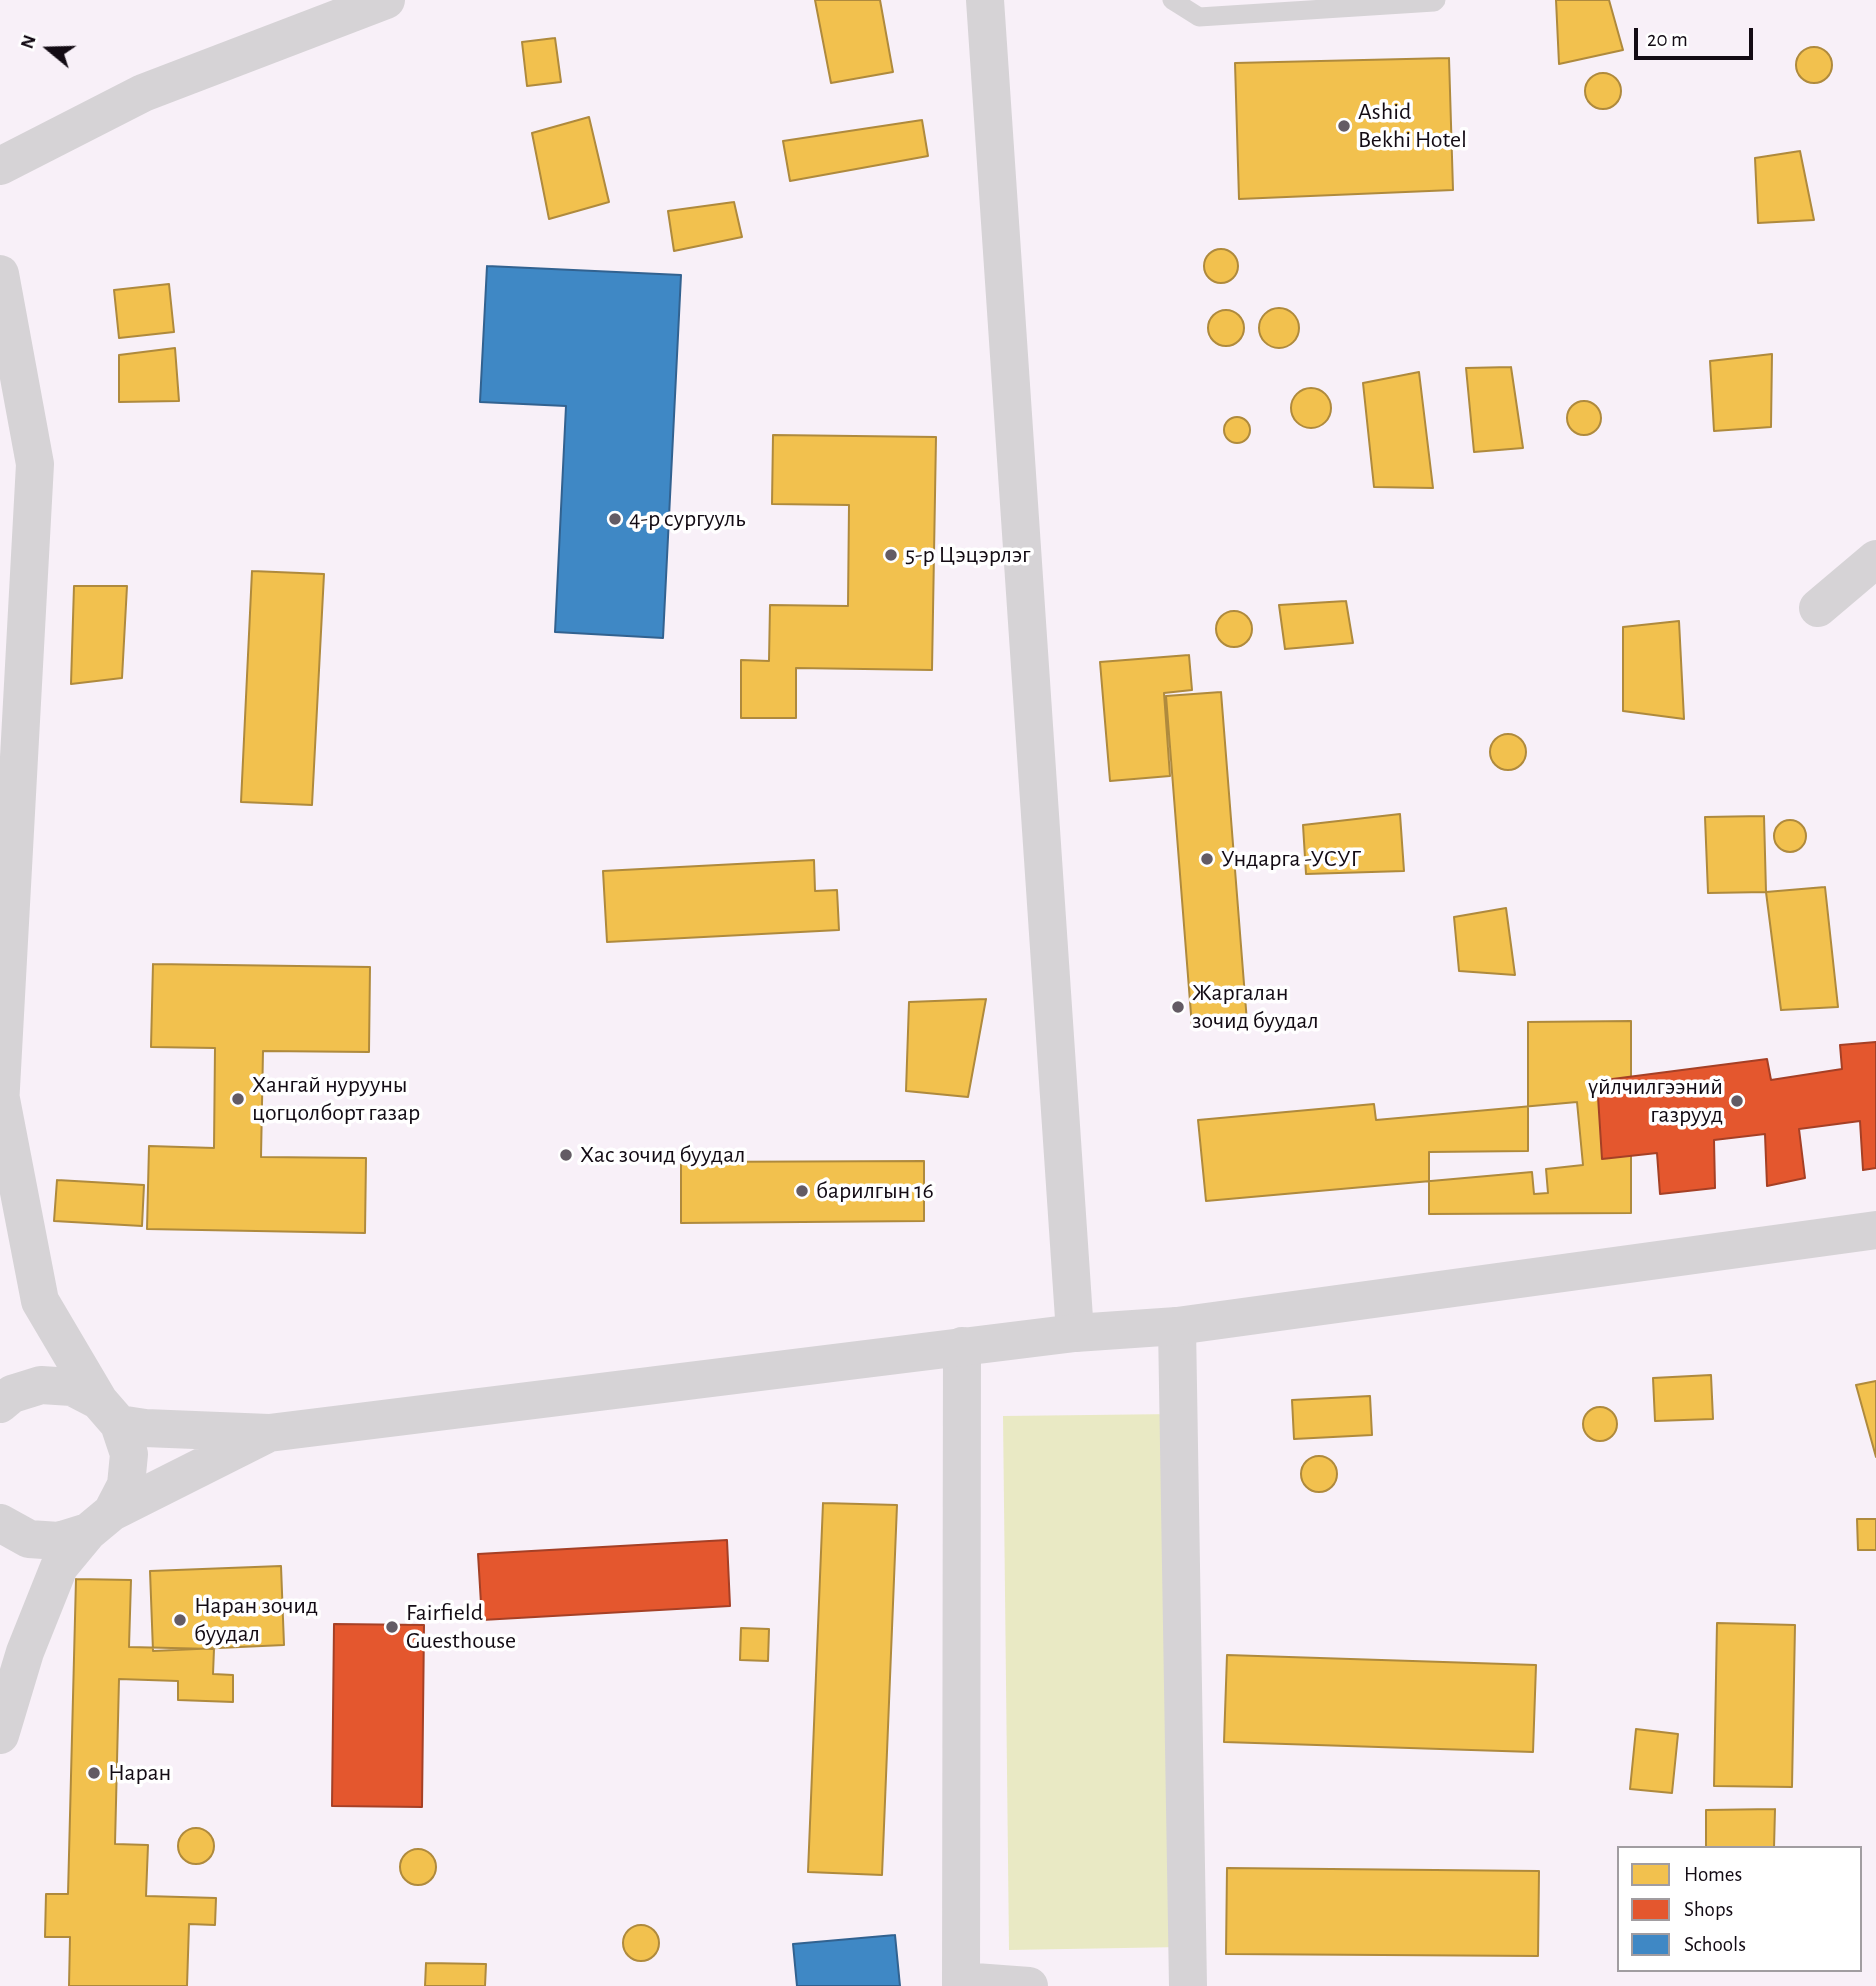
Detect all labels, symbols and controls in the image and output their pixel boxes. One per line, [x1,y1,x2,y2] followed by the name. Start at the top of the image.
[14,14,84,84] north arrow
[1638,14,1757,58] scale bar
[1647,29,1688,50] text: 20 m
[18,33,40,51] text: N
[1358,98,1467,154] place label: Ashid Bekhi Hotel
[1336,118,1352,134] marker: Ashid Bekhi Hotel
[629,505,745,533] place label: 4-р сургууль
[607,511,623,527] marker: 4-р сургууль
[905,541,1030,569] place label: 5-р Цэцэрлэг
[883,547,899,563] marker: 5-р Цэцэрлэг
[1221,845,1361,873] place label: Ундарга -УСУГ
[1199,851,1215,867] marker: Ундарга -УСУГ
[1192,979,1319,1035] place label: Жаргалан зочид буудал
[1170,999,1186,1015] marker: Жаргалан зочид буудал
[252,1071,420,1127] place label: Хангай нурууны цогцолборт газар
[1588,1073,1723,1129] place label: үйлчилгээний газрууд
[230,1091,246,1107] marker: Хангай нурууны цогцолборт газар
[1729,1093,1745,1109] marker: үйлчилгээний газрууд
[580,1141,745,1169] place label: Хас зочид буудал
[558,1147,574,1163] marker: Хас зочид буудал
[816,1177,934,1205] place label: барилгын 16
[794,1183,810,1199] marker: барилгын 16
[194,1592,318,1648] place label: Наран зочид буудал
[406,1599,516,1655] place label: Fairfield Guesthouse
[172,1612,188,1628] marker: Наран зочид буудал
[384,1619,400,1635] marker: Fairfield Guesthouse
[108,1759,171,1787] place label: Наран
[86,1765,102,1781] marker: Наран
[1617,1846,1862,1972] legend
[1684,1864,1742,1885] text: Homes
[1684,1899,1733,1920] text: Shops
[1684,1934,1746,1955] text: Schools

